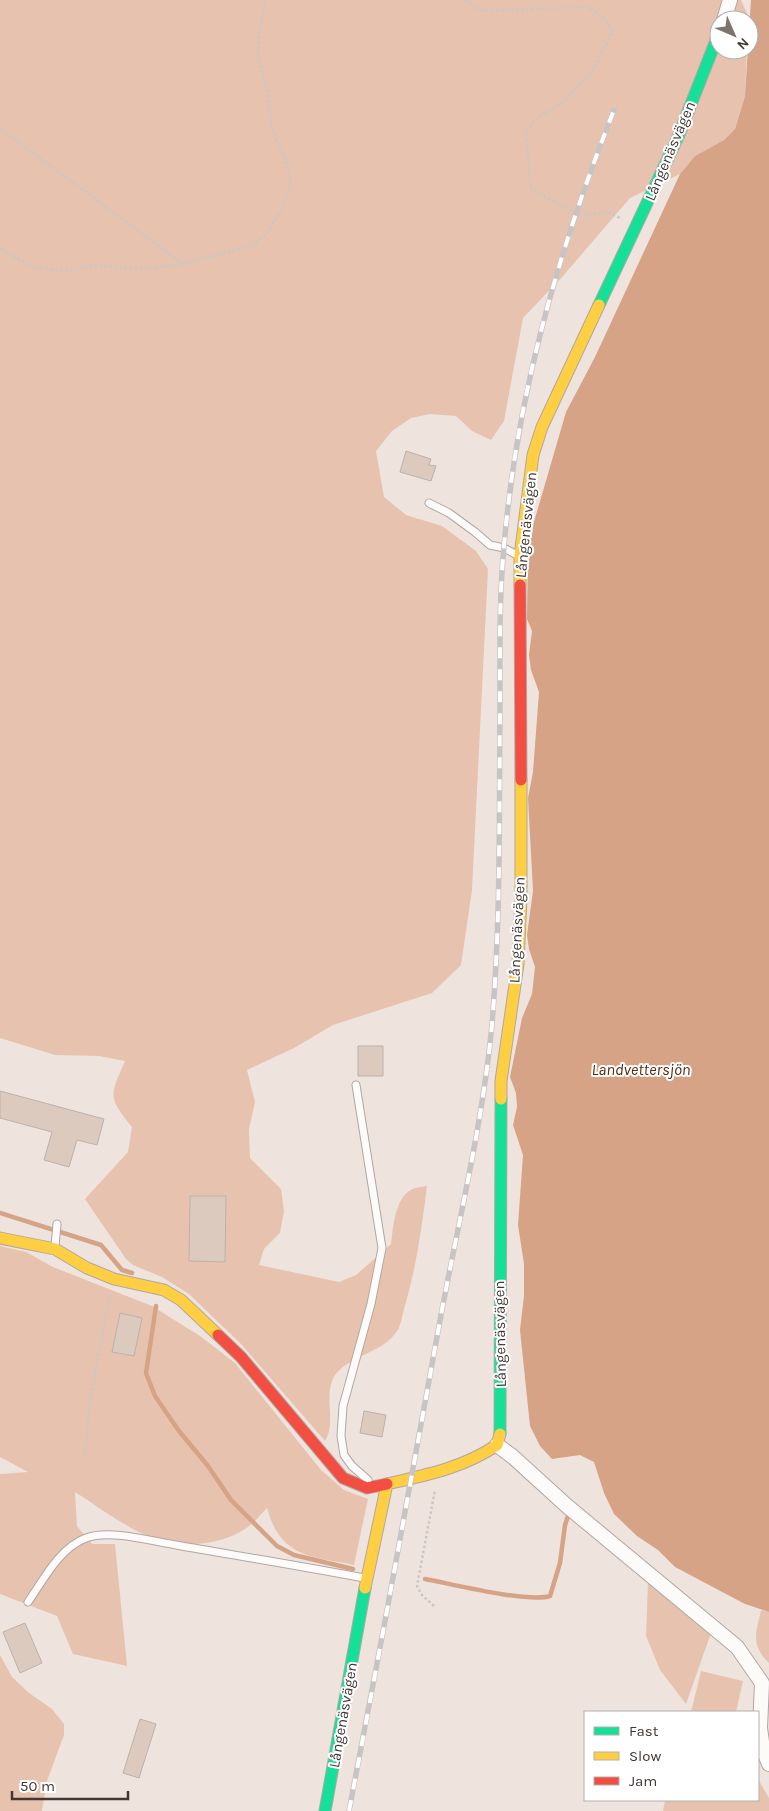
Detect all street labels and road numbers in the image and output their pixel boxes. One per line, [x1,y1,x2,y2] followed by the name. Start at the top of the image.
[641,98,699,204] street label: Långenäsvägen
[511,471,541,579] street label: Långenäsvägen
[505,876,529,984] street label: Långenäsvägen
[490,1280,510,1388] street label: Långenäsvägen
[325,1661,361,1769] street label: Långenäsvägen

